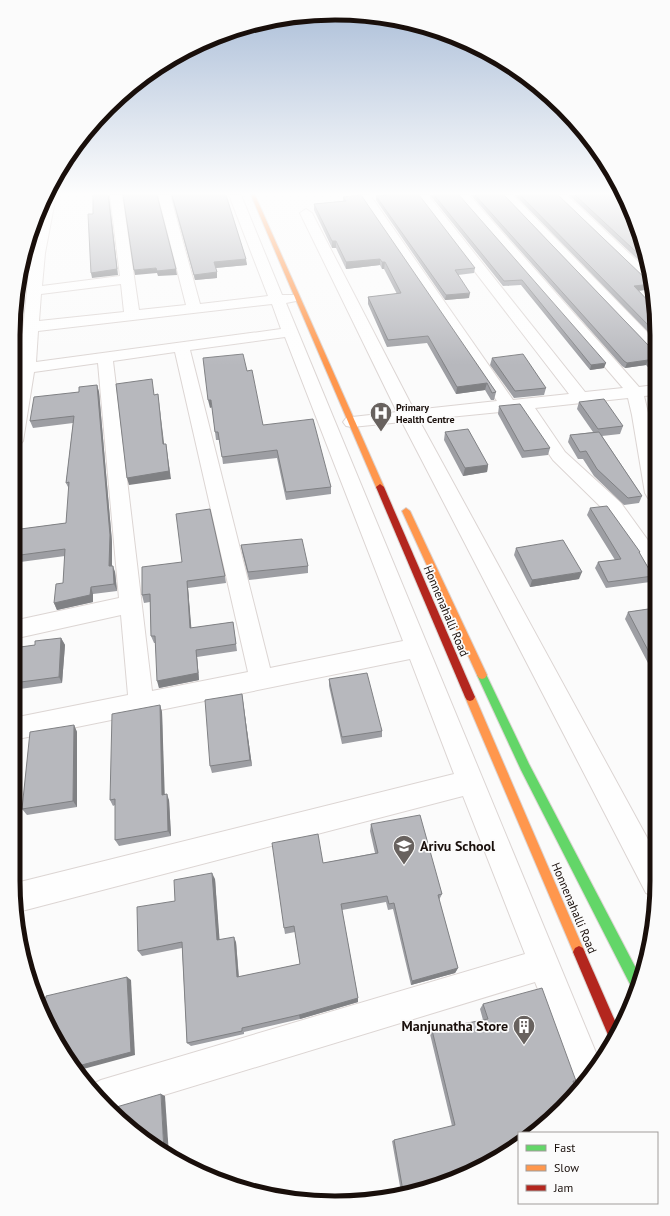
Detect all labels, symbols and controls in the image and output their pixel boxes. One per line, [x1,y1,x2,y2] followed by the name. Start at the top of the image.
[368,400,394,433] hospital icon: Primary Health Centre
[396,401,455,426] place label: Primary Health Centre
[420,563,472,659] street label: Honnenahalli Road
[391,833,417,866] school or university icon: Arivu School
[420,837,496,855] place label: Arivu School
[548,860,600,956] street label: Honnenahalli Road
[511,1013,537,1046] building icon: Manjunatha Store
[402,1017,508,1035] place label: Manjunatha Store
[518,1132,658,1204] legend
[554,1140,575,1155] text: Fast
[554,1160,579,1175] text: Slow
[553,1180,573,1195] text: Jam

